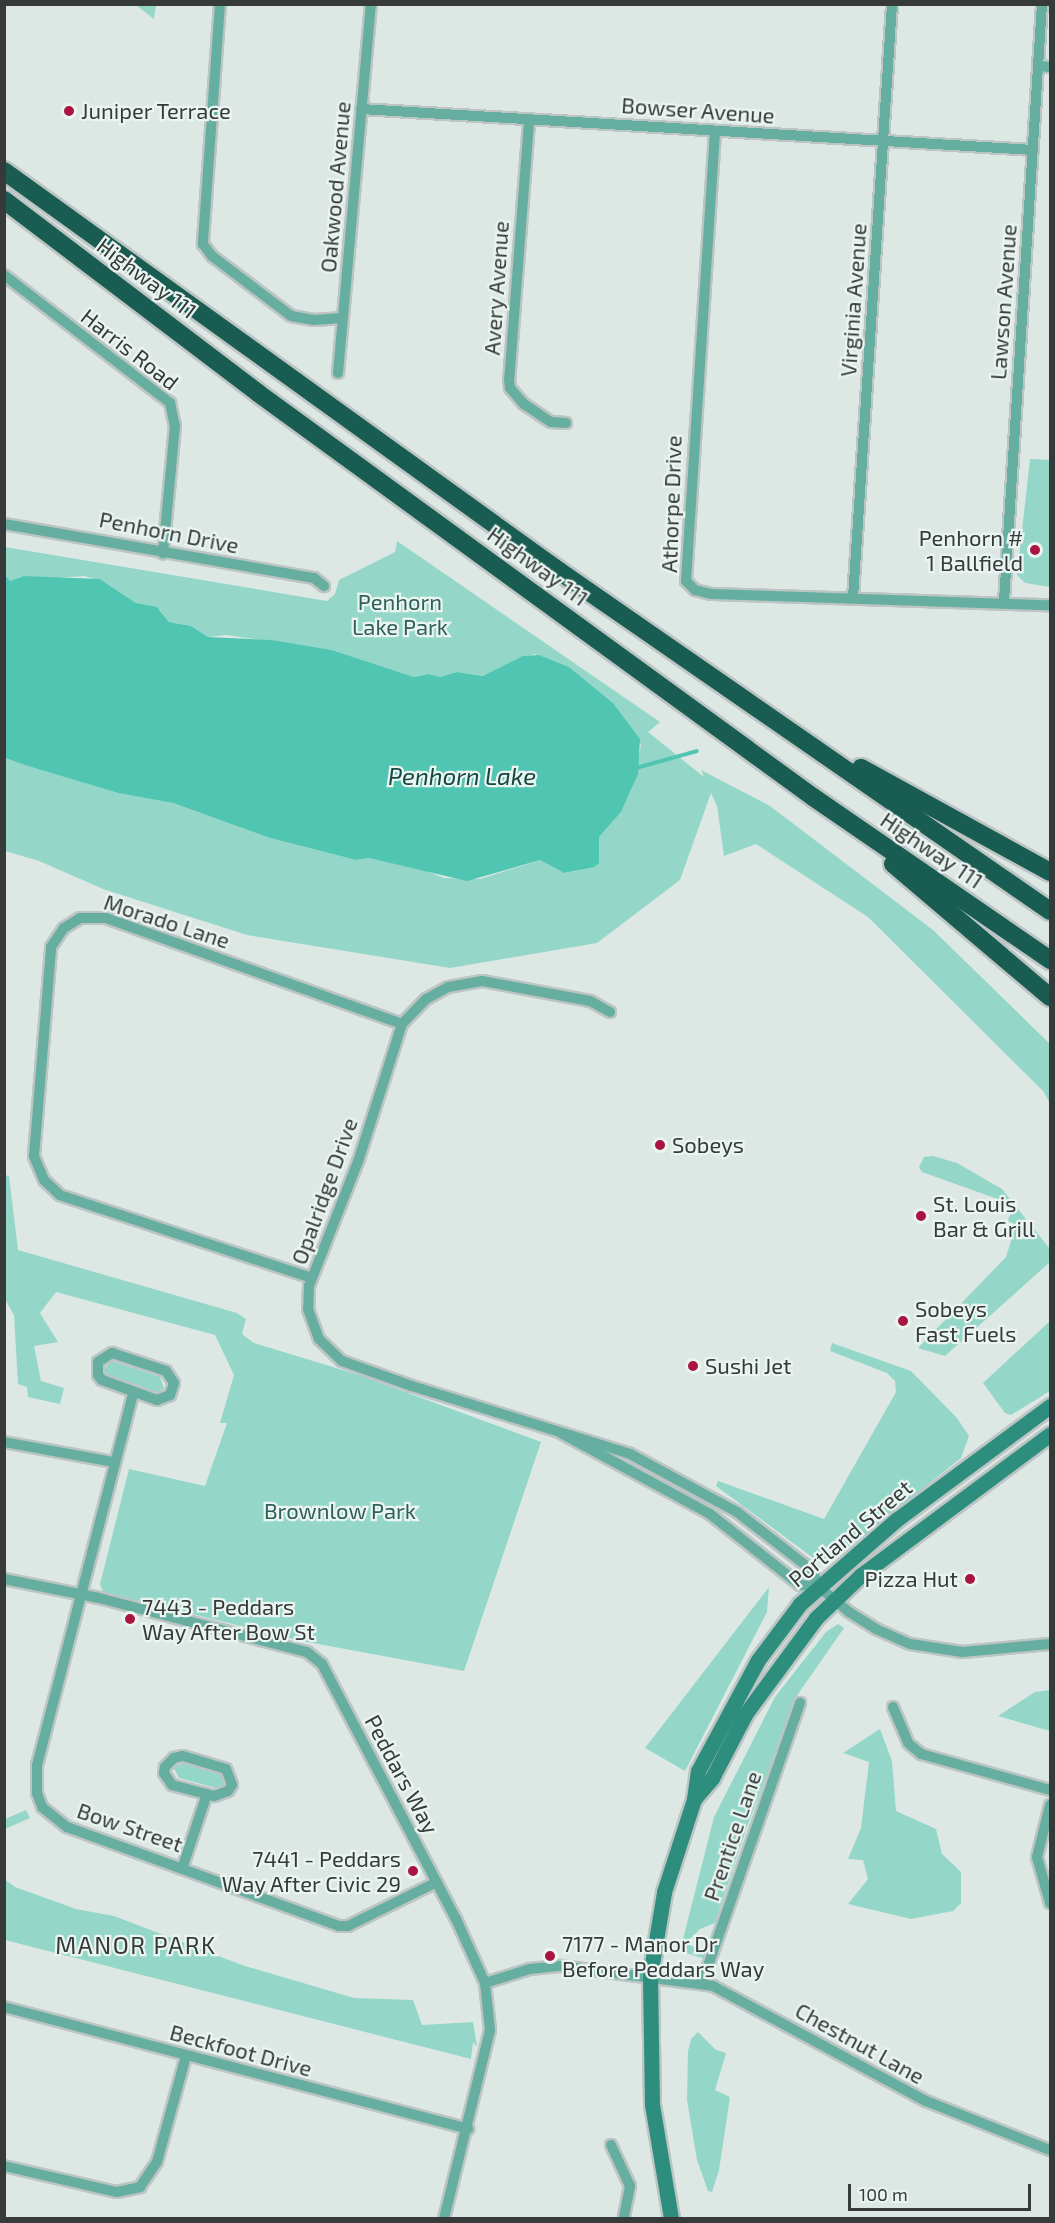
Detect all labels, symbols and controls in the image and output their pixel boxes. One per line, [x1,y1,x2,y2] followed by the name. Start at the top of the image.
[620,91,776,129] street label: Bowser Avenue
[81,98,232,124] place label: Juniper Terrace
[314,100,356,274] street label: Oakwood Avenue
[62,104,76,118] marker: Juniper Terrace
[478,219,514,357] street label: Avery Avenue
[834,222,872,378] street label: Virginia Avenue
[984,223,1022,381] street label: Lawson Avenue
[92,232,202,324] street label: Highway 111
[76,303,184,395] street label: Harris Road
[655,435,687,573] street label: Athorpe Drive
[97,506,241,558] street label: Penhorn Drive
[482,521,594,611] street label: Highway 111
[919,524,1023,576] place label: Penhorn # 1 Ballfield
[1028,543,1042,557] marker: Penhorn # 1 Ballfield
[352,588,448,640] park label: Penhorn Lake Park
[388,762,536,790] water label: Penhorn Lake
[876,806,988,894] street label: Highway 111
[101,888,233,954] street label: Morado Lane
[285,1114,363,1268] street label: Opalridge Drive
[672,1132,744,1158] place label: Sobeys
[653,1138,667,1152] marker: Sobeys
[933,1190,1035,1242] place label: St. Louis Bar & Grill
[914,1209,928,1223] marker: St. Louis Bar & Grill
[915,1295,1016,1346] place label: Sobeys Fast Fuels
[896,1314,910,1328] marker: Sobeys Fast Fuels
[705,1353,792,1379] place label: Sushi Jet
[686,1359,700,1373] marker: Sushi Jet
[783,1474,917,1592] street label: Portland Street
[264,1498,416,1524] park label: Brownlow Park
[865,1566,958,1592] place label: Pizza Hut
[963,1572,977,1586] marker: Pizza Hut
[142,1593,317,1645] place label: 7443 - Peddars Way After Bow St
[123,1612,137,1626] marker: 7443 - Peddars Way After Bow St
[360,1710,444,1838] street label: Peddars Way
[698,1768,766,1904] street label: Prentice Lane
[74,1797,186,1857] street label: Bow Street
[220,1845,401,1897] place label: 7441 - Peddars Way After Civic 29
[406,1864,420,1878] marker: 7441 - Peddars Way After Civic 29
[562,1930,765,1982] place label: 7177 - Manor Dr Before Peddars Way
[55,1931,217,1959] district label: MANOR PARK
[543,1949,557,1963] marker: 7177 - Manor Dr Before Peddars Way
[791,1997,929,2089] street label: Chestnut Lane
[167,2018,315,2082] street label: Beckfoot Drive
[851,2172,1034,2210] scale bar
[859,2183,908,2205] text: 100 m

